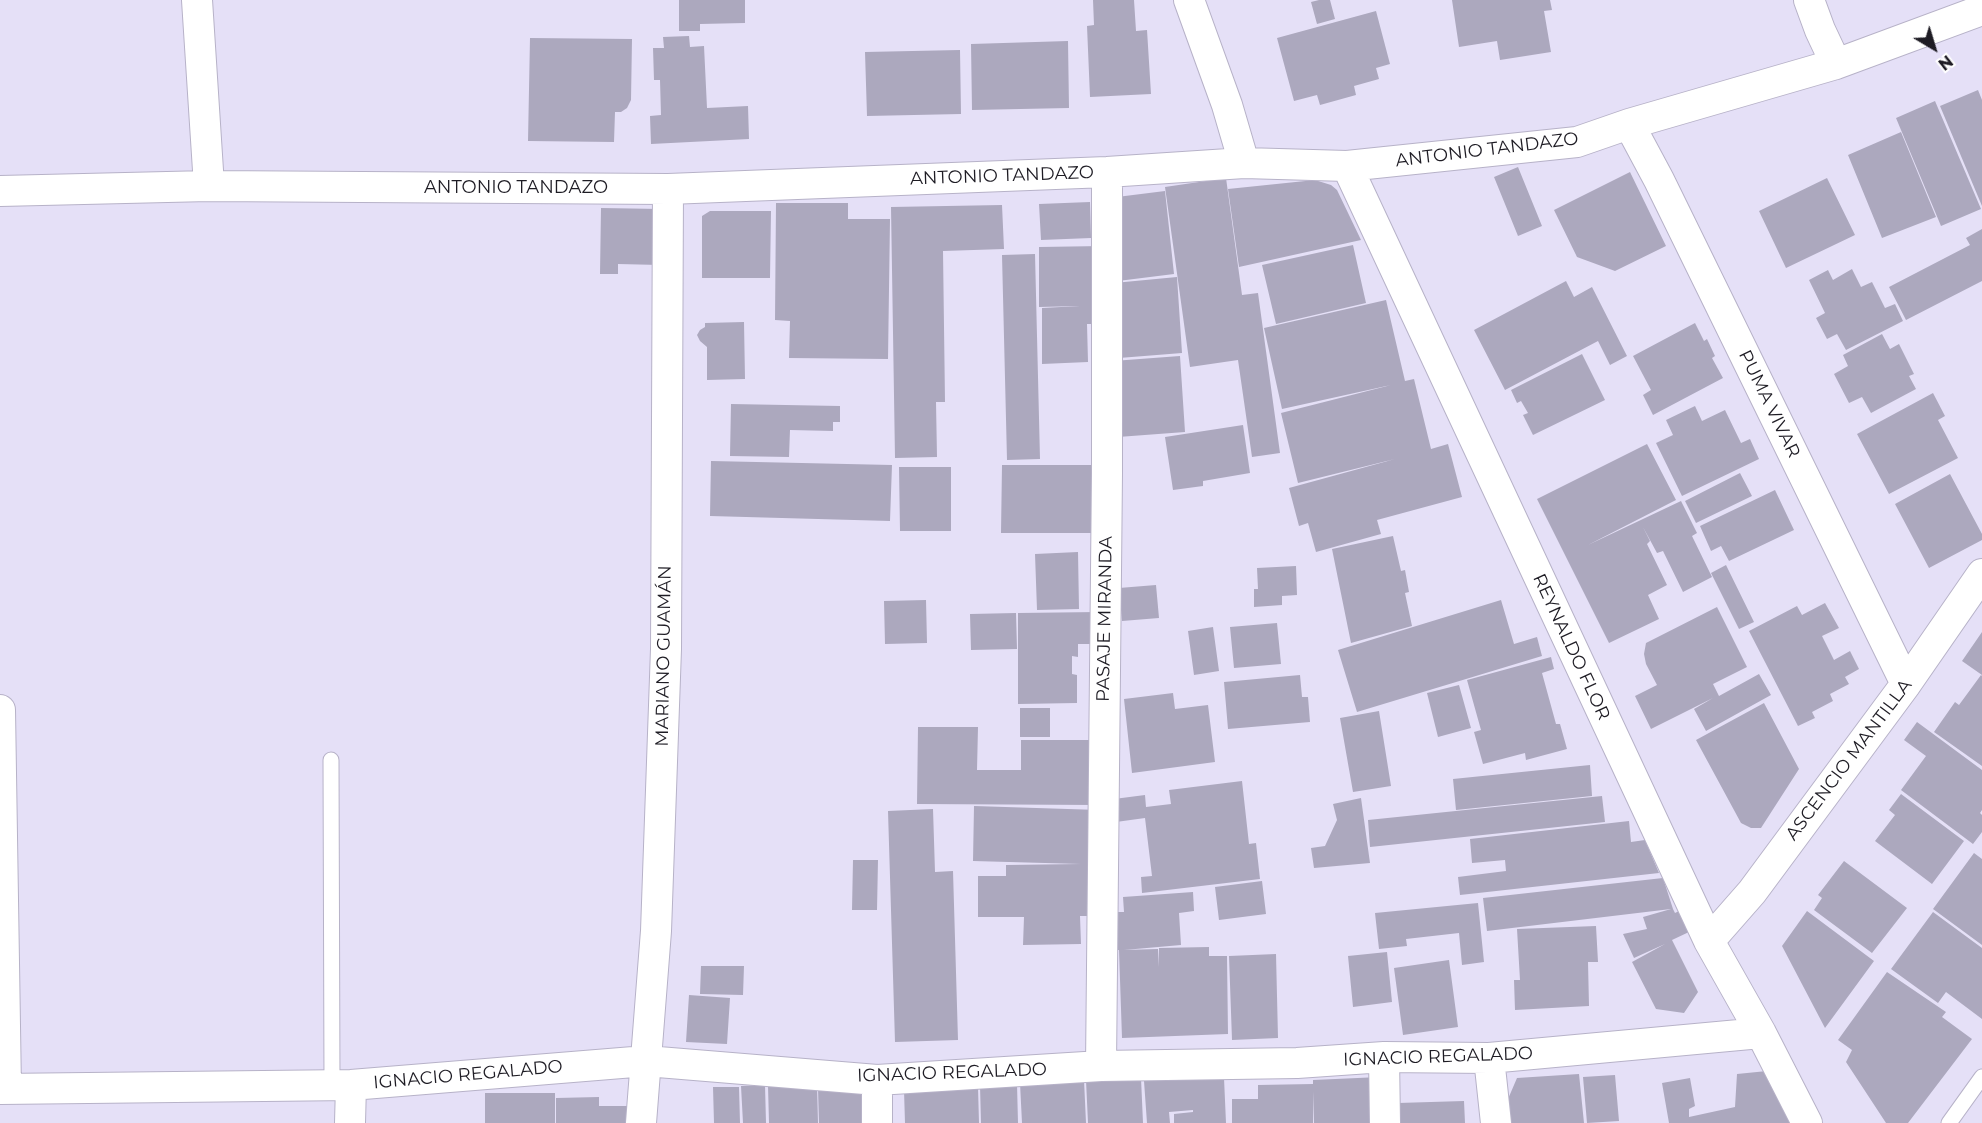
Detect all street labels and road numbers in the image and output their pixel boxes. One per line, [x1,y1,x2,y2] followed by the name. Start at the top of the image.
[1394,128,1580,172] street label: ANTONIO TANDAZO
[910,162,1094,190] street label: ANTONIO TANDAZO
[424,177,608,199] street label: ANTONIO TANDAZO
[1734,347,1804,461] street label: PUMA VIVAR
[1093,536,1117,702] street label: PASAJE MIRANDA
[652,565,676,747] street label: MARIANO GUAMÁN
[1528,570,1614,724] street label: REYNALDO FLOR
[1781,675,1917,845] street label: ASCENCIO MANTILLA
[1343,1043,1533,1071] street label: IGNACIO REGALADO
[372,1056,564,1094] street label: IGNACIO REGALADO
[857,1059,1047,1087] street label: IGNACIO REGALADO

